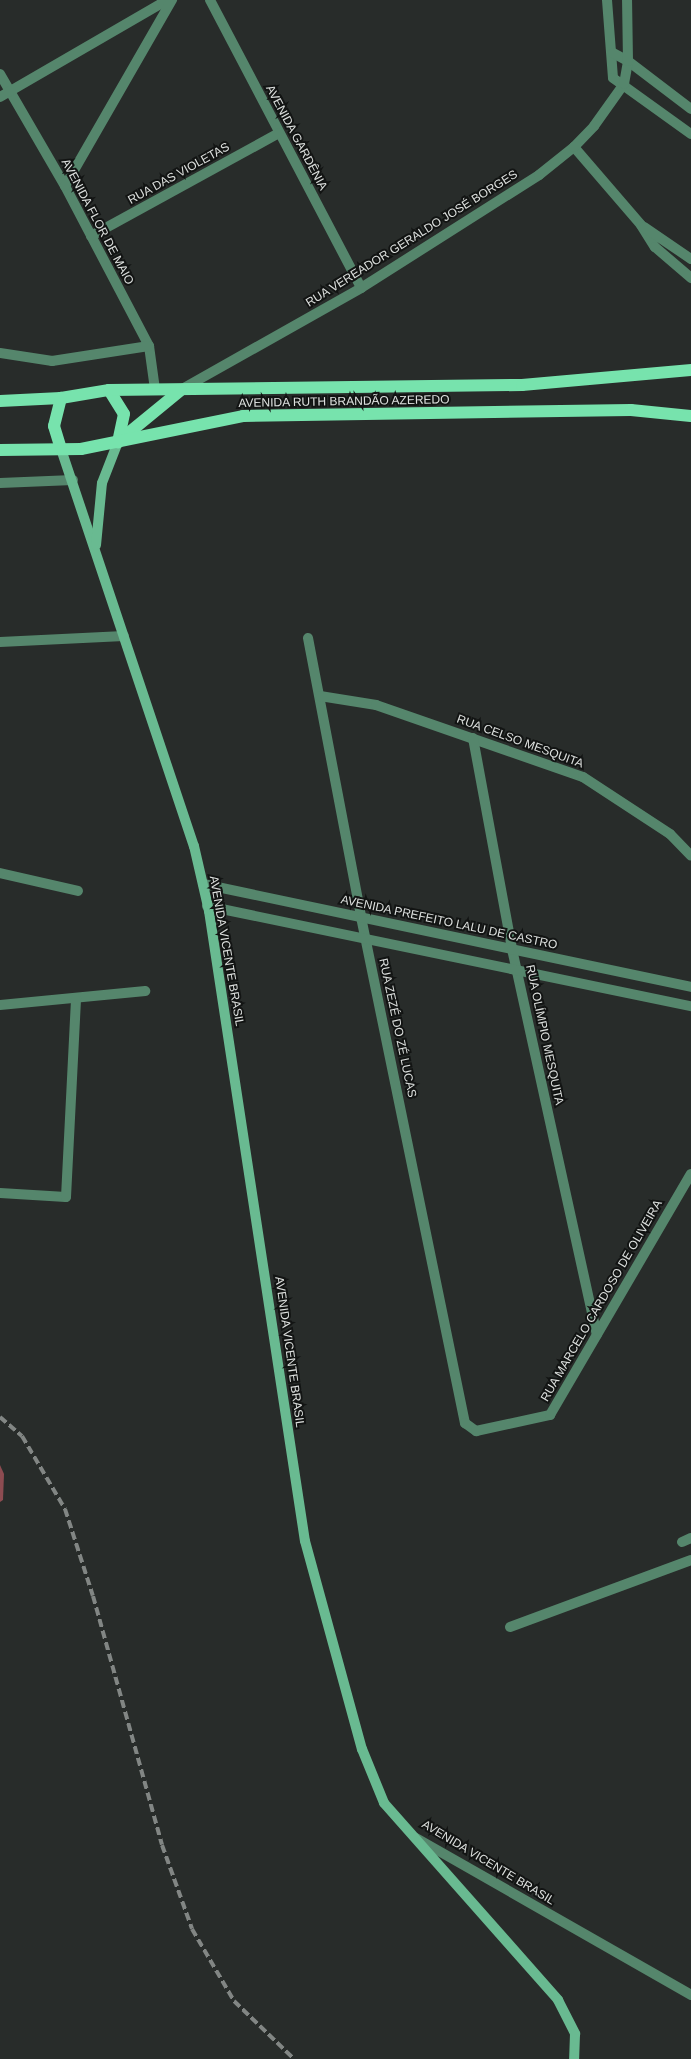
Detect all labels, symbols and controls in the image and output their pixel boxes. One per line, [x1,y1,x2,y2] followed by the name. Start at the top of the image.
[262,83,330,193] street label: AVENIDA GARDÊNIA
[125,140,233,208] street label: RUA DAS VIOLETAS
[58,156,136,288] street label: AVENIDA FLOR DE MAIO
[303,167,521,311] street label: RUA VEREADOR GERALDO JOSÉ BORGES
[238,393,450,411] street label: AVENIDA RUTH BRANDÃO AZEREDO
[454,712,586,772] street label: RUA CELSO MESQUITA
[206,874,246,1028] street label: AVENIDA VICENTE BRASIL
[339,893,559,953] street label: AVENIDA PREFEITO LALU DE CASTRO
[375,957,419,1099] street label: RUA ZEZÉ DO ZÉ LUCAS
[522,963,566,1107] street label: RUA OLÍMPIO MESQUITA
[538,1197,666,1405] street label: RUA MARCELO CARDOSO DE OLIVEIRA
[271,1275,307,1429] street label: AVENIDA VICENTE BRASIL
[419,1817,557,1909] street label: AVENIDA VICENTE BRASIL

